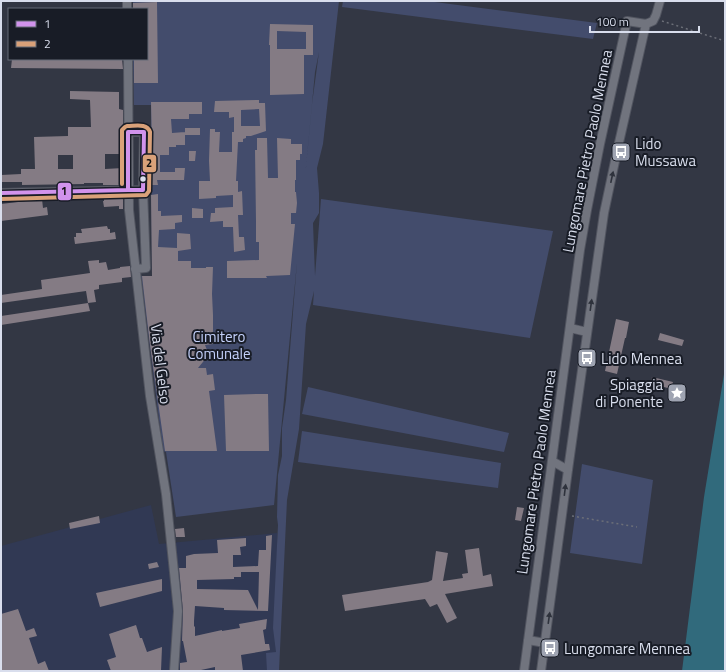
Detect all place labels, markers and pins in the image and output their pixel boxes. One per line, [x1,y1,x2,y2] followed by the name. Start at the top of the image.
[635,132,696,172] place label: Lido Mussawa
[610,141,632,163] bus stop icon: Lido Mussawa
[138,174,148,184] unlabelled marker
[576,347,598,369] bus stop icon: Lido Mennea
[601,347,682,370] place label: Lido Mennea
[595,373,663,413] place label: Spiaggia di Ponente
[666,382,688,404] place icon: Spiaggia di Ponente
[539,637,561,659] bus stop icon: Lungomare Mennea
[564,637,691,660] place label: Lungomare Mennea

